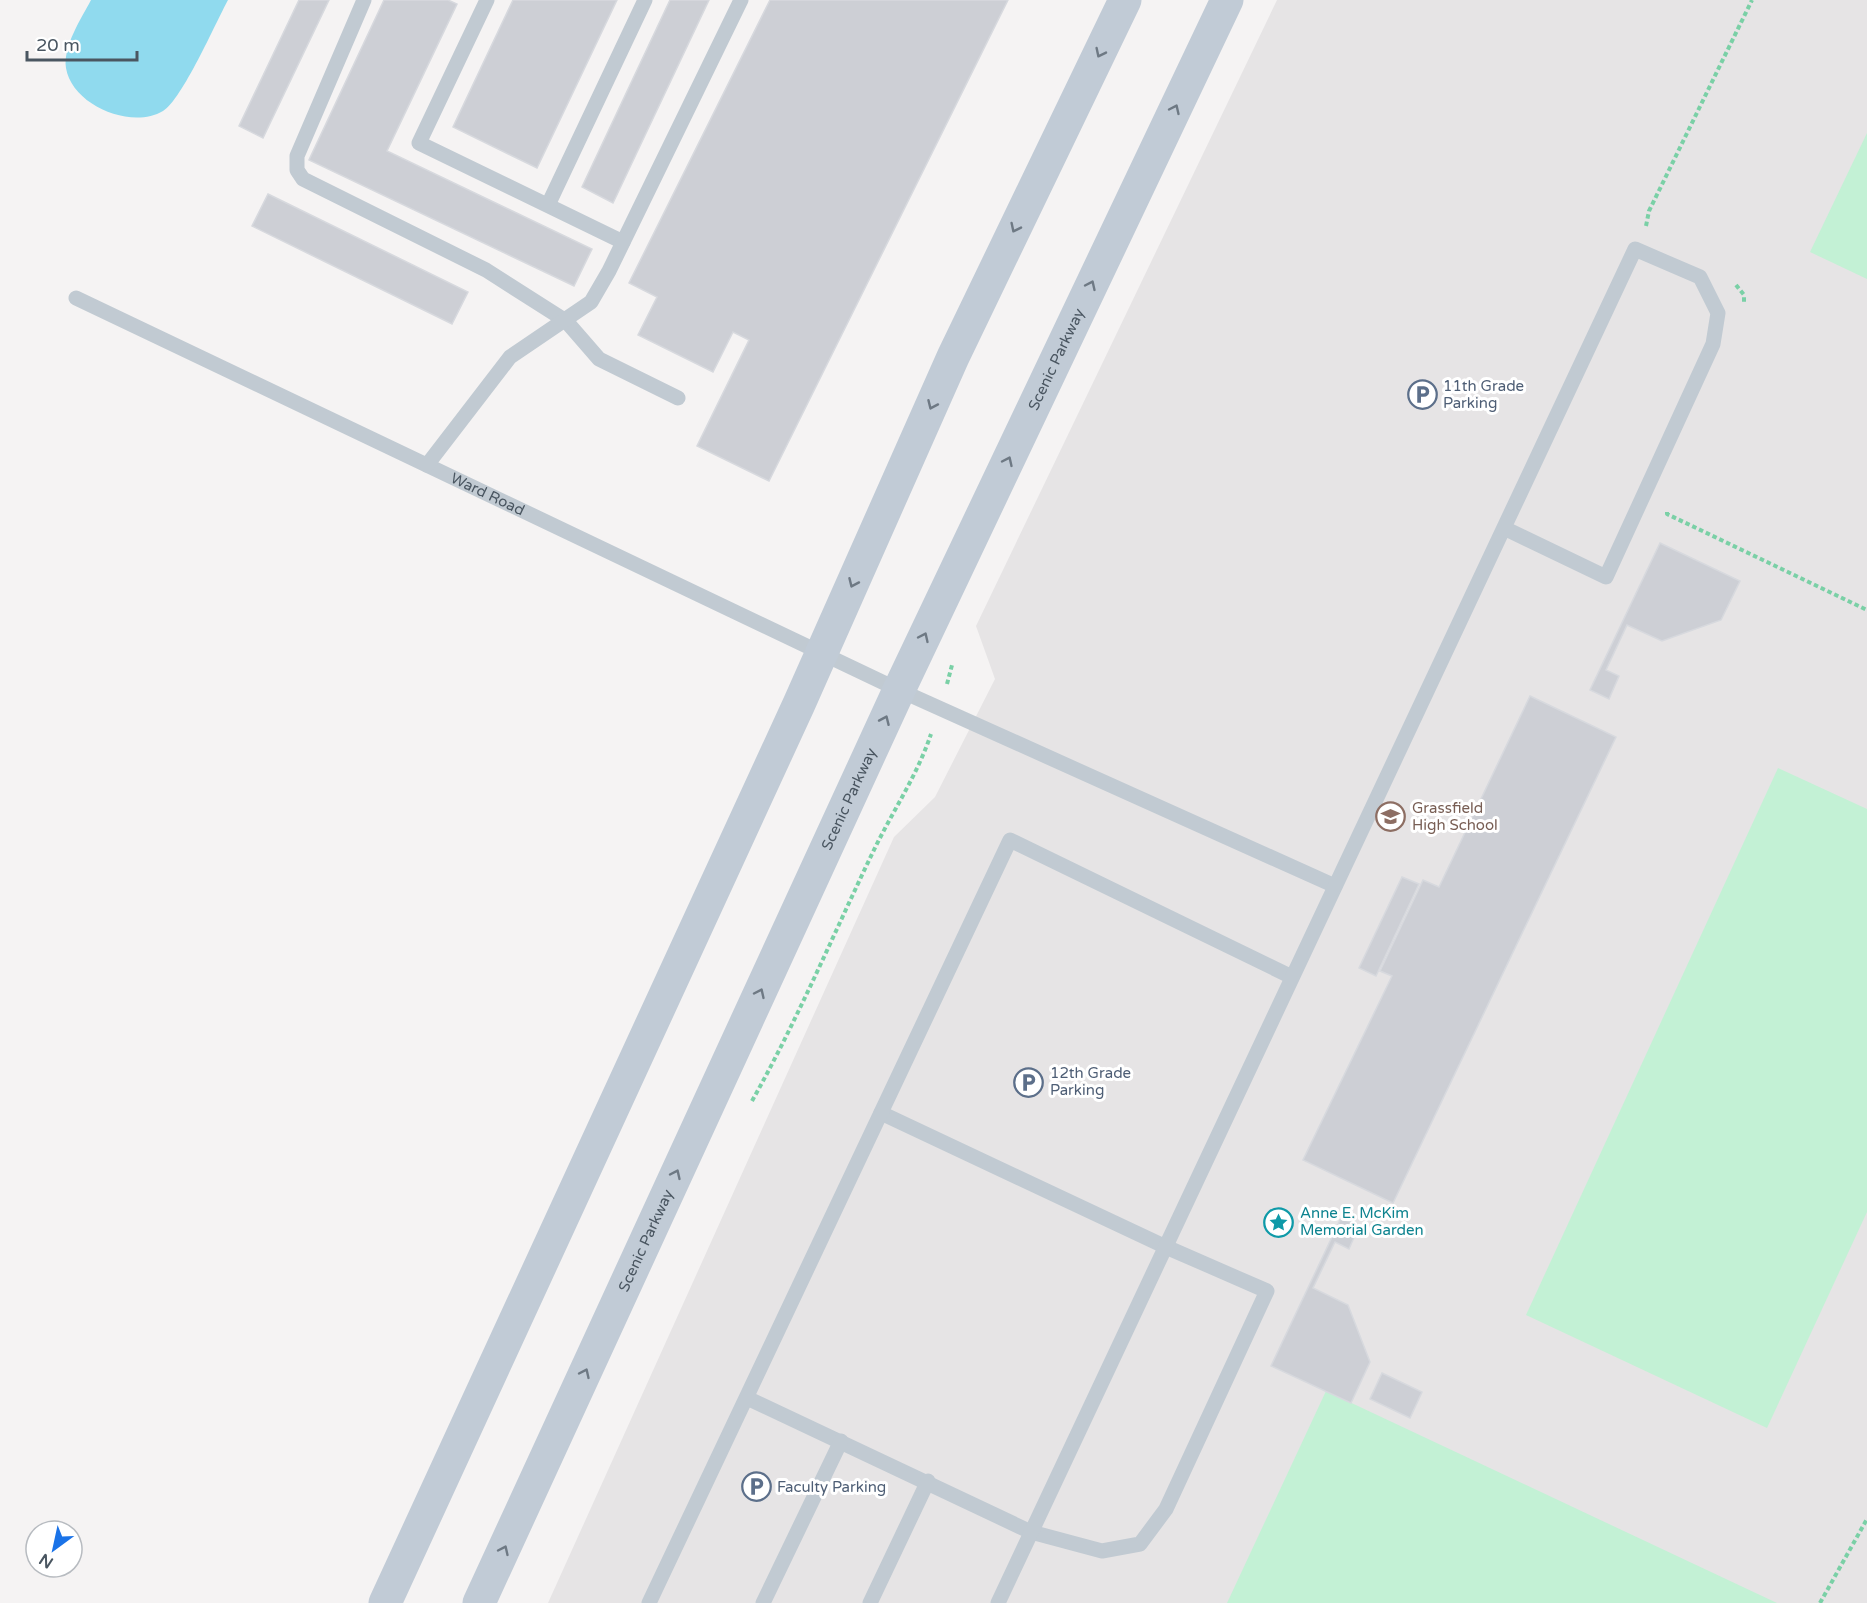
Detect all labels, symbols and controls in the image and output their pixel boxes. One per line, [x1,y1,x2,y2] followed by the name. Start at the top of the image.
[27,24,136,62] scale bar
[36,34,80,56] text: 20 m
[1095,46,1107,57] one-way arrow
[1167,104,1179,115] one-way arrow
[1011,222,1023,233] one-way arrow
[1084,280,1096,291] one-way arrow
[1024,306,1088,413] street label: Scenic Parkway
[1443,377,1524,412] place label: 11th Grade Parking
[1406,379,1438,411] parking icon: 11th Grade Parking
[927,398,939,409] one-way arrow
[1000,456,1012,467] one-way arrow
[448,469,528,519] street label: Ward Road
[849,577,861,588] one-way arrow
[916,633,928,644] one-way arrow
[878,715,890,726] one-way arrow
[818,745,880,853] street label: Scenic Parkway
[1412,799,1498,834] place label: Grassfield High School
[1375,801,1407,833] school or university icon: Grassfield High School
[753,988,765,999] one-way arrow
[1050,1064,1131,1099] place label: 12th Grade Parking
[1013,1066,1045,1098] parking icon: 12th Grade Parking
[669,1170,681,1181] one-way arrow
[614,1186,677,1295] street label: Scenic Parkway
[1300,1204,1424,1239] place label: Anne E. McKim Memorial Garden
[1263,1206,1295,1238] place icon: Anne E. McKim Memorial Garden
[578,1368,590,1379] one-way arrow
[740,1471,772,1503] parking icon: Faculty Parking
[777,1478,886,1496] place label: Faculty Parking
[24,1519,84,1579] north arrow
[496,1545,508,1556] one-way arrow
[36,1549,57,1573] text: N

